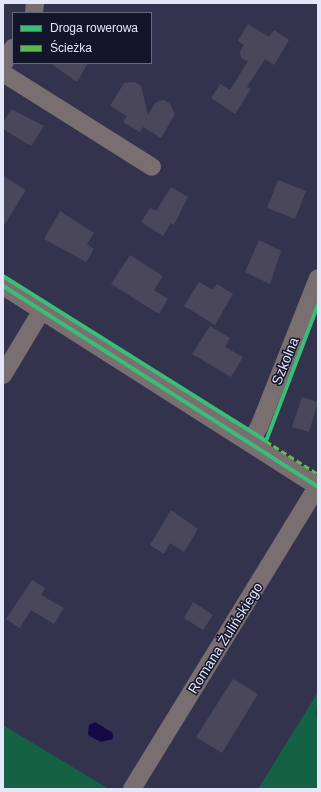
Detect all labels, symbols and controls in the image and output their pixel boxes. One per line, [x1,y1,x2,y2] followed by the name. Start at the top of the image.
[12,12,152,64] legend
[50,21,138,35] text: Droga rowerowa
[50,41,92,55] text: Ścieżka
[268,335,302,387] street label: Szkolna
[184,579,266,697] street label: Romana Żulińskiego

